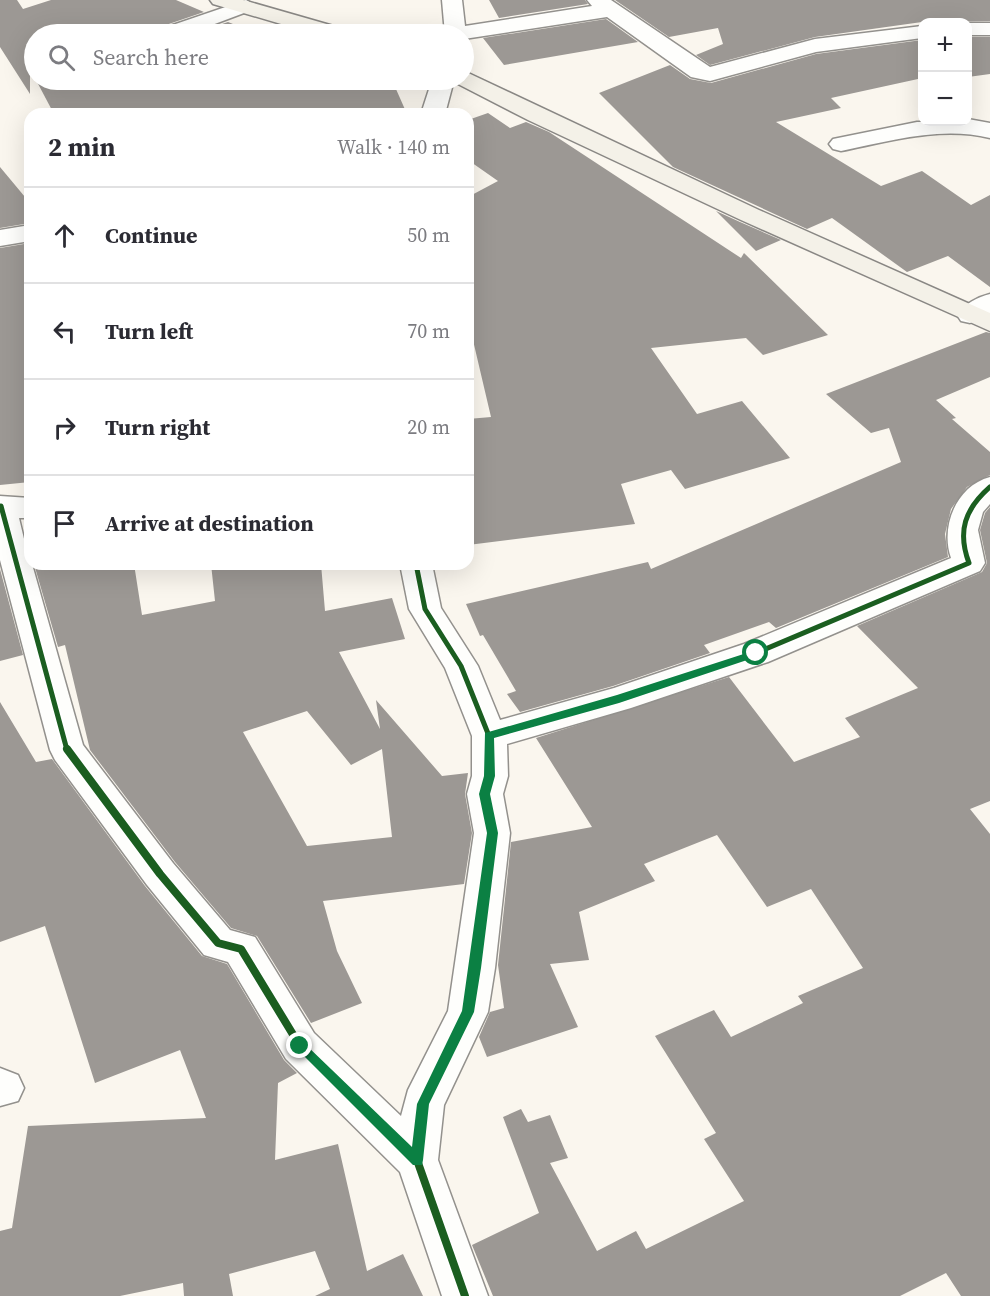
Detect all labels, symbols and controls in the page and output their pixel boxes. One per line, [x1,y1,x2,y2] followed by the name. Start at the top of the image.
[918,18,972,126] map controls
[918,18,972,72] button: +
[24,24,474,90] search box
[45,41,78,74] icon: search
[93,42,209,72] text: Search here
[918,72,972,126] button: −
[48,129,115,165] text: 2 min
[337,133,450,161] text: Walk · 140 m
[48,219,81,252] icon: ahead
[105,220,198,250] text: Continue
[407,221,450,249] text: 50 m
[48,315,81,348] icon: left
[105,316,193,346] text: Turn left
[407,317,450,345] text: 70 m
[48,411,81,444] icon: right
[105,412,210,442] text: Turn right
[407,413,450,441] text: 20 m
[48,507,81,540] icon: arrive
[105,508,314,538] text: Arrive at destination
[742,639,768,665] route start
[286,1032,312,1058] route end

